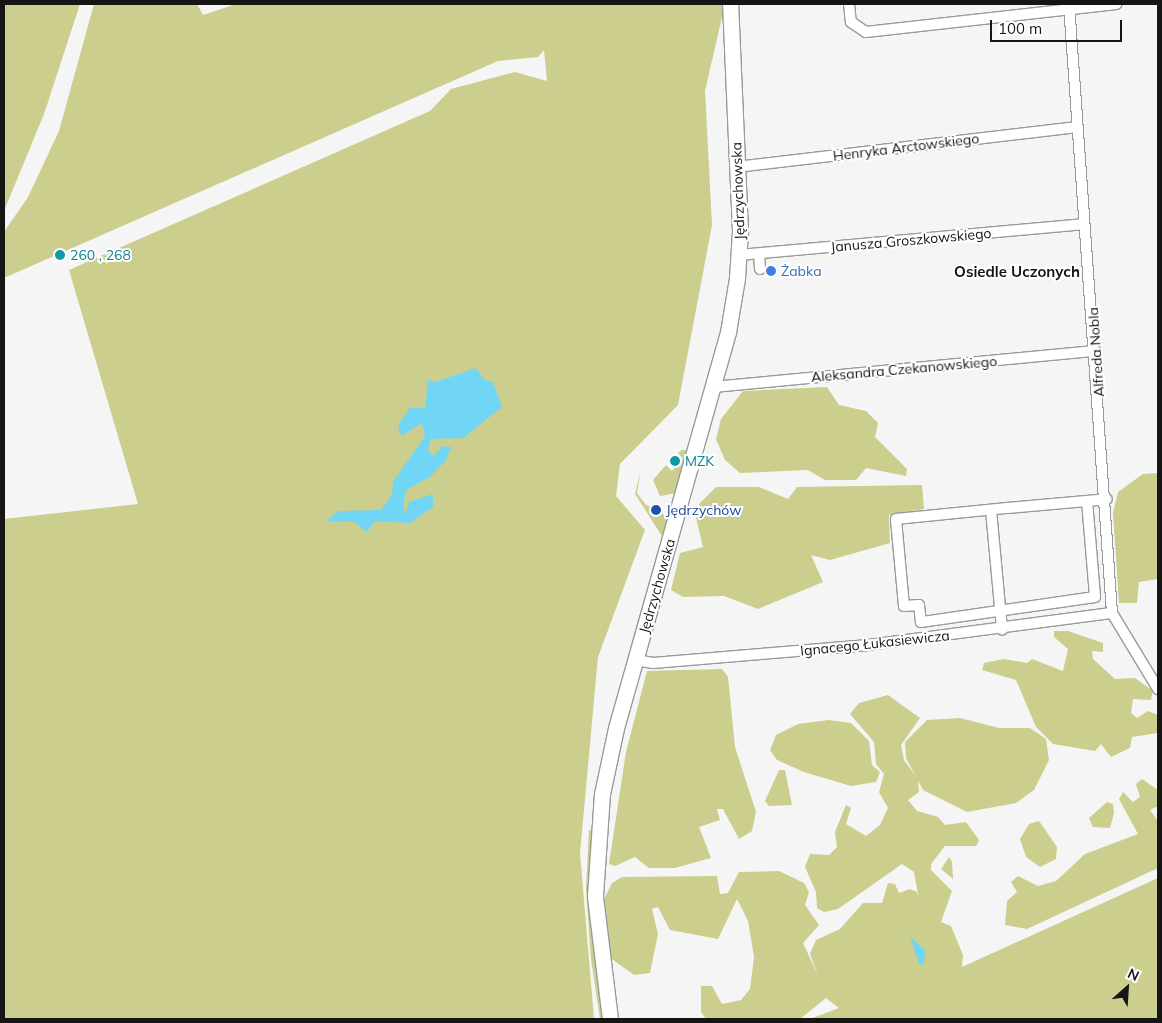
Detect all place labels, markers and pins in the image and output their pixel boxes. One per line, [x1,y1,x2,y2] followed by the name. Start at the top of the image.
[70,247,131,263] place label: 260 , 268
[54,249,66,261] marker: 260 , 268
[781,263,822,279] place label: Żabka
[765,265,777,277] marker: Żabka
[685,453,714,469] place label: MZK
[669,455,681,467] marker: MZK
[666,502,741,518] place label: Jędrzychów
[650,504,662,516] marker: Jędrzychów

